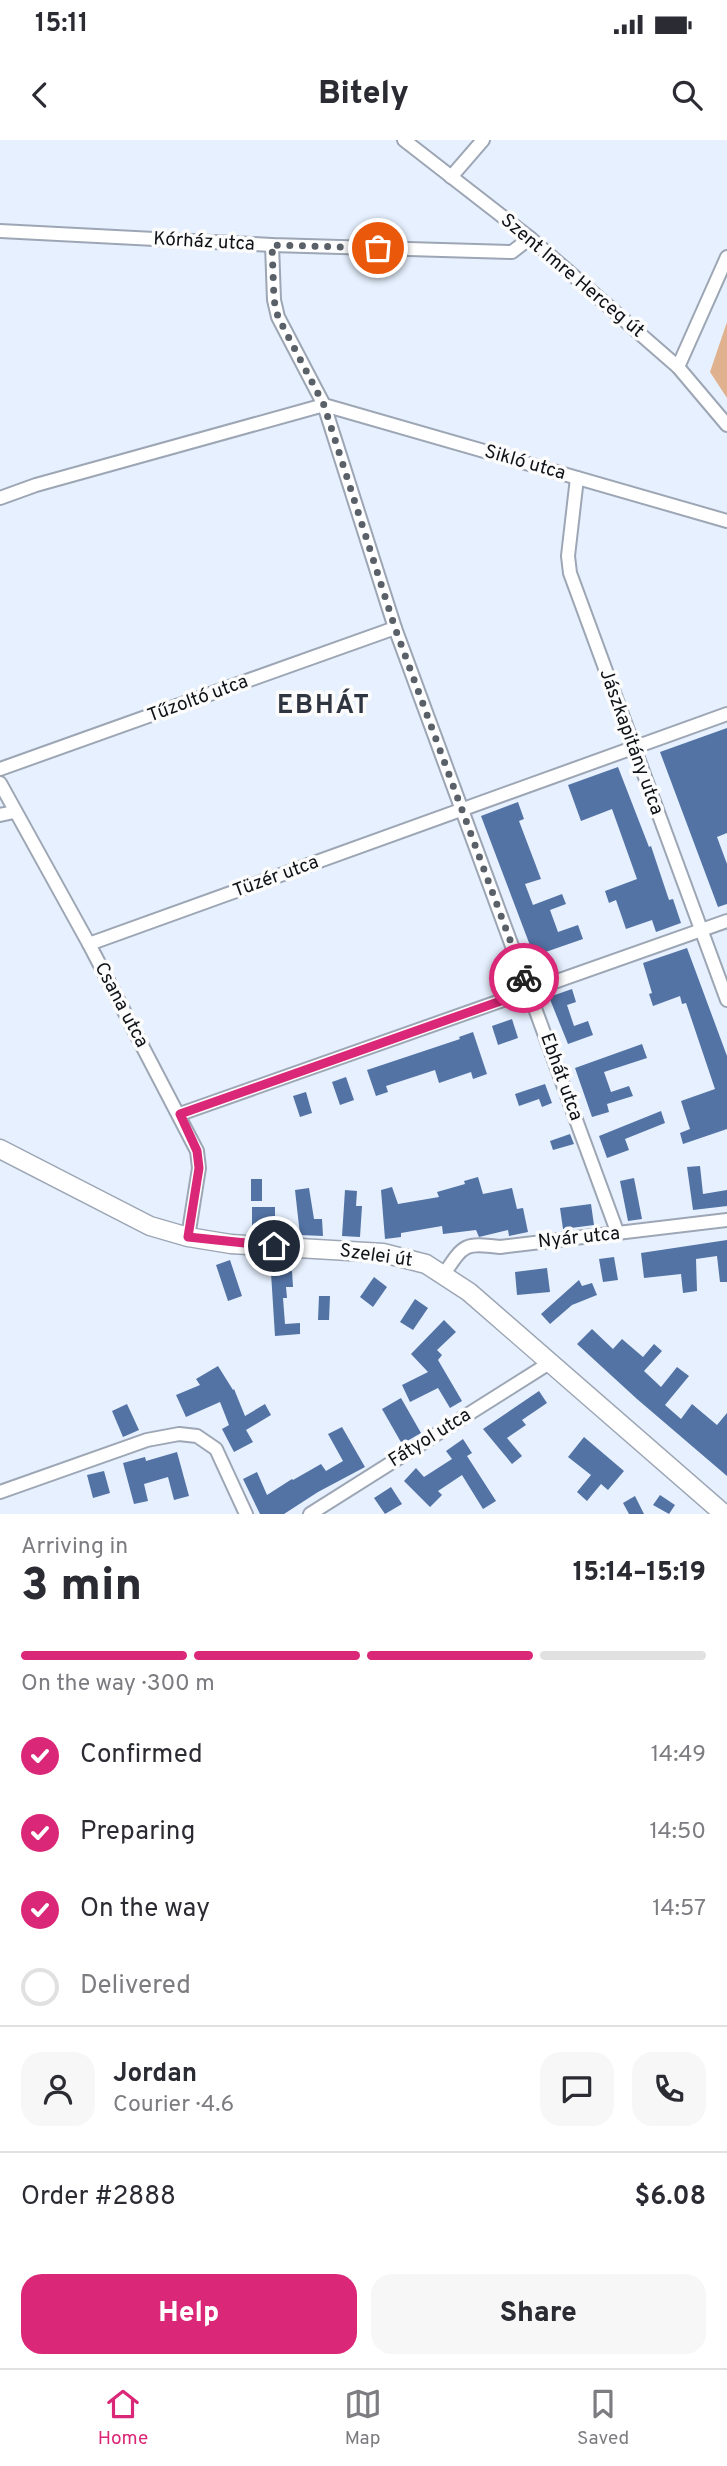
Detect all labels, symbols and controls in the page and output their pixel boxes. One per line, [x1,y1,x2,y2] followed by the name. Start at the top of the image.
[35,8,88,41] text: 15:11
[318,75,409,115] text: Bitely
[21,76,59,114] icon: back
[668,76,706,114] icon: search
[495,209,649,343] street label: Szent Imre Herceg út
[348,218,408,278] pin
[153,227,255,257] street label: Kórház utca
[359,229,397,267] icon: bag
[482,440,568,486] street label: Sikló utca
[593,666,669,818] street label: Jászkapitány utca
[145,670,251,728] street label: Tűzoltó utca
[277,688,371,723] district label: EBHÁT
[230,850,322,904] street label: Tüzér utca
[489,943,559,1013] courier
[88,958,154,1052] street label: Csana utca
[505,959,543,997] icon: bike
[534,1030,588,1124] street label: Ebhát utca
[244,1216,304,1276] pin
[537,1222,621,1254] street label: Nyár utca
[255,1227,293,1265] icon: home
[338,1239,414,1273] street label: Szelei út
[384,1403,476,1473] street label: Fátyol utca
[21,1533,128,1562] text: Arriving in
[573,1557,706,1590] text: 15:14–15:19
[21,1558,142,1617] text: 3 min
[21,1670,215,1699] text: On the way · 300 m
[21,1737,59,1775] icon: check
[80,1739,203,1772] text: Confirmed
[651,1741,706,1770] text: 14:49
[21,1814,59,1852] icon: check
[80,1816,195,1849] text: Preparing
[649,1818,706,1847] text: 14:50
[21,1891,59,1929] icon: check
[80,1893,210,1926] text: On the way
[652,1895,706,1924] text: 14:57
[80,1970,191,2003] text: Delivered
[21,2052,95,2126] button: person
[540,2052,614,2126] button: chat
[632,2052,706,2126] button: phone
[113,2058,197,2091] text: Jordan
[113,2091,234,2120] text: Courier · 4.6
[21,2181,176,2214] text: Order #2888
[635,2181,706,2214] text: $6.08
[21,2274,357,2354] button: Help
[371,2274,706,2354] button: Share
[98,2385,148,2451] tab: Home
[344,2385,382,2451] tab: Map
[577,2385,629,2451] tab: Saved

